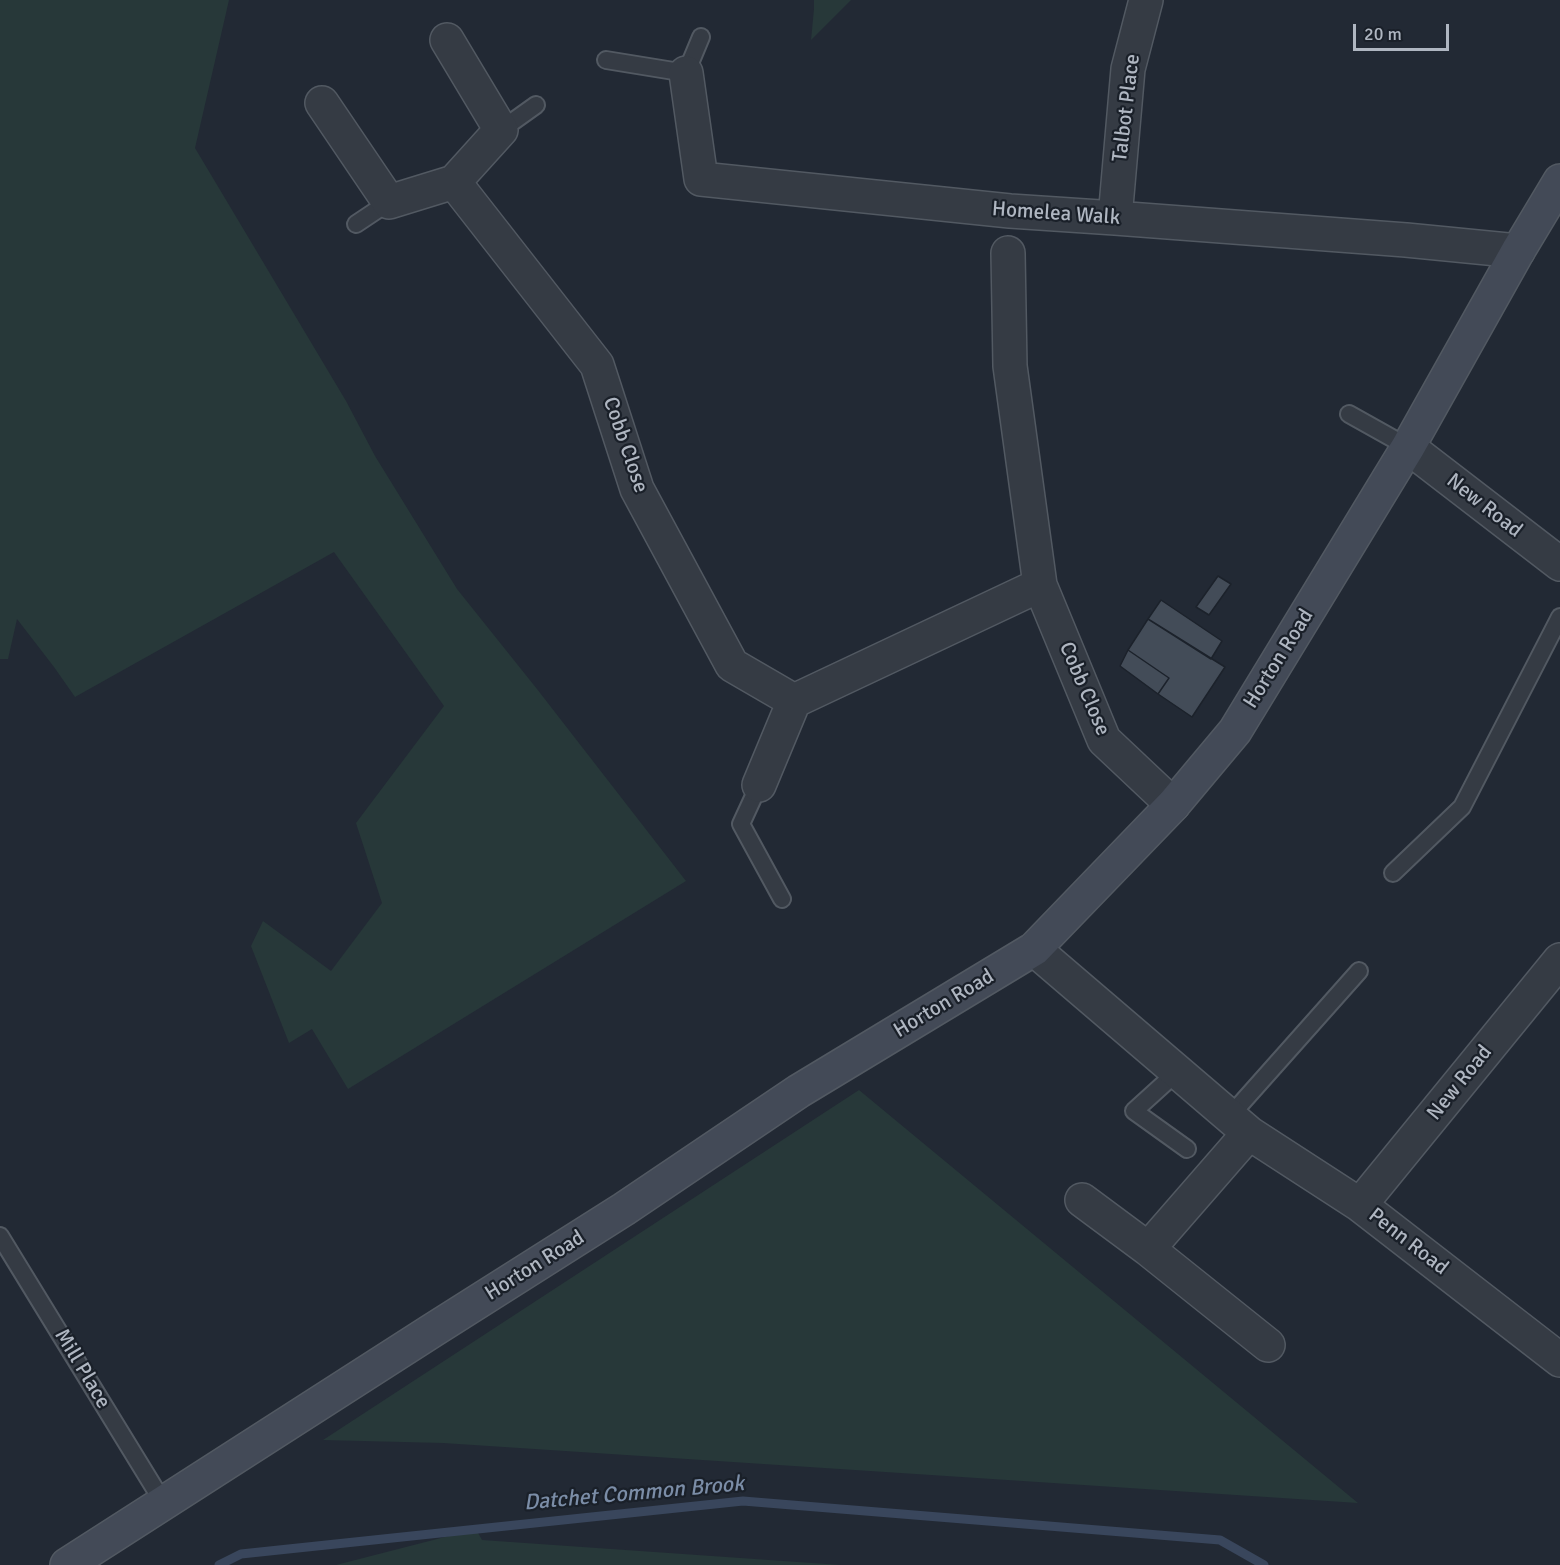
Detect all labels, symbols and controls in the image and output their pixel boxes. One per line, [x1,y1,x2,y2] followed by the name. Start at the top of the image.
[1356,12,1452,50] scale bar
[1364,23,1402,45] text: 20 m
[1108,53,1146,163] street label: Talbot Place
[991,197,1121,231] street label: Homelea Walk
[597,394,653,496] street label: Cobb Close
[1441,469,1527,543] street label: New Road
[1239,605,1319,713] street label: Horton Road
[1053,638,1115,740] street label: Cobb Close
[889,964,999,1044] street label: Horton Road
[1422,1040,1498,1126] street label: New Road
[1363,1203,1453,1281] street label: Penn Road
[481,1226,589,1306] street label: Horton Road
[48,1325,116,1413] street label: Mill Place
[523,1471,745,1517] water label: Datchet Common Brook

